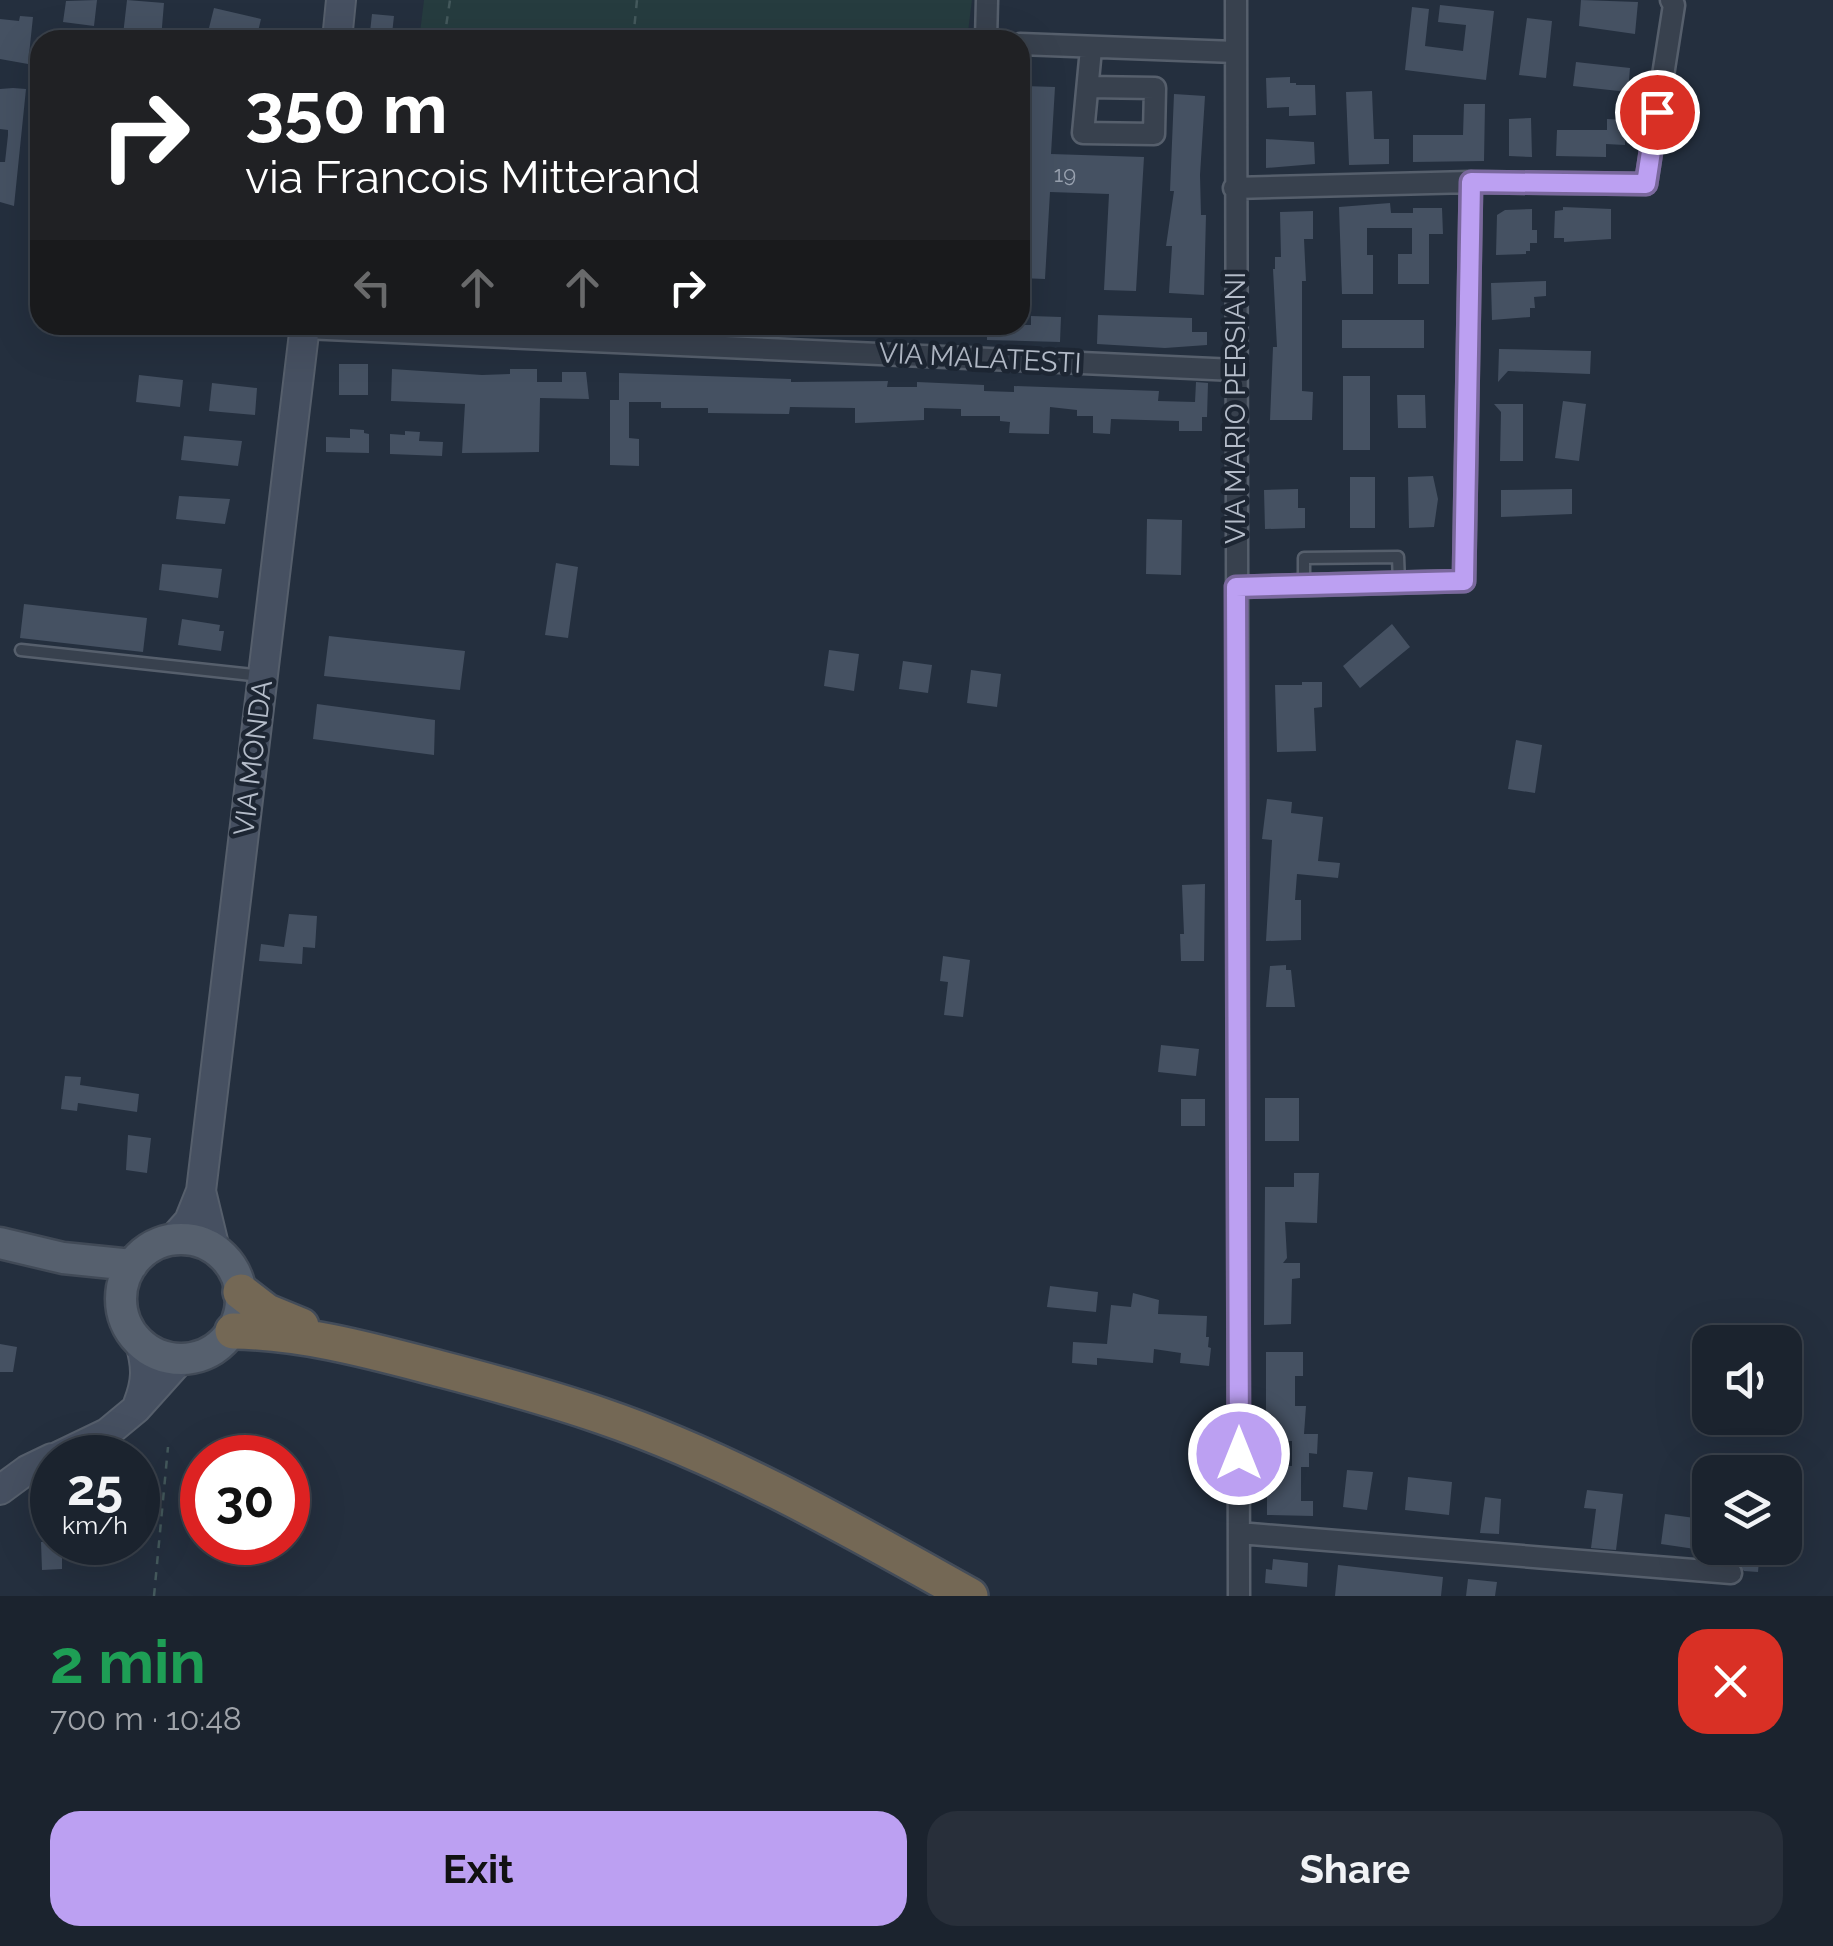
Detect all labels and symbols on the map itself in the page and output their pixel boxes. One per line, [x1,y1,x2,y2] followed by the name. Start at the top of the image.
[1615,70,1700,155] pin
[1054,161,1076,187] house number: 19
[1219,272,1252,544] street label: VIA MARIO PERSIANI
[878,336,1082,380] street label: VIA MALATESTI
[227,678,279,838] street label: VIA MONDA
[1187,1402,1291,1506] position arrow
[180,1435,310,1565] speed limit sign: 30

